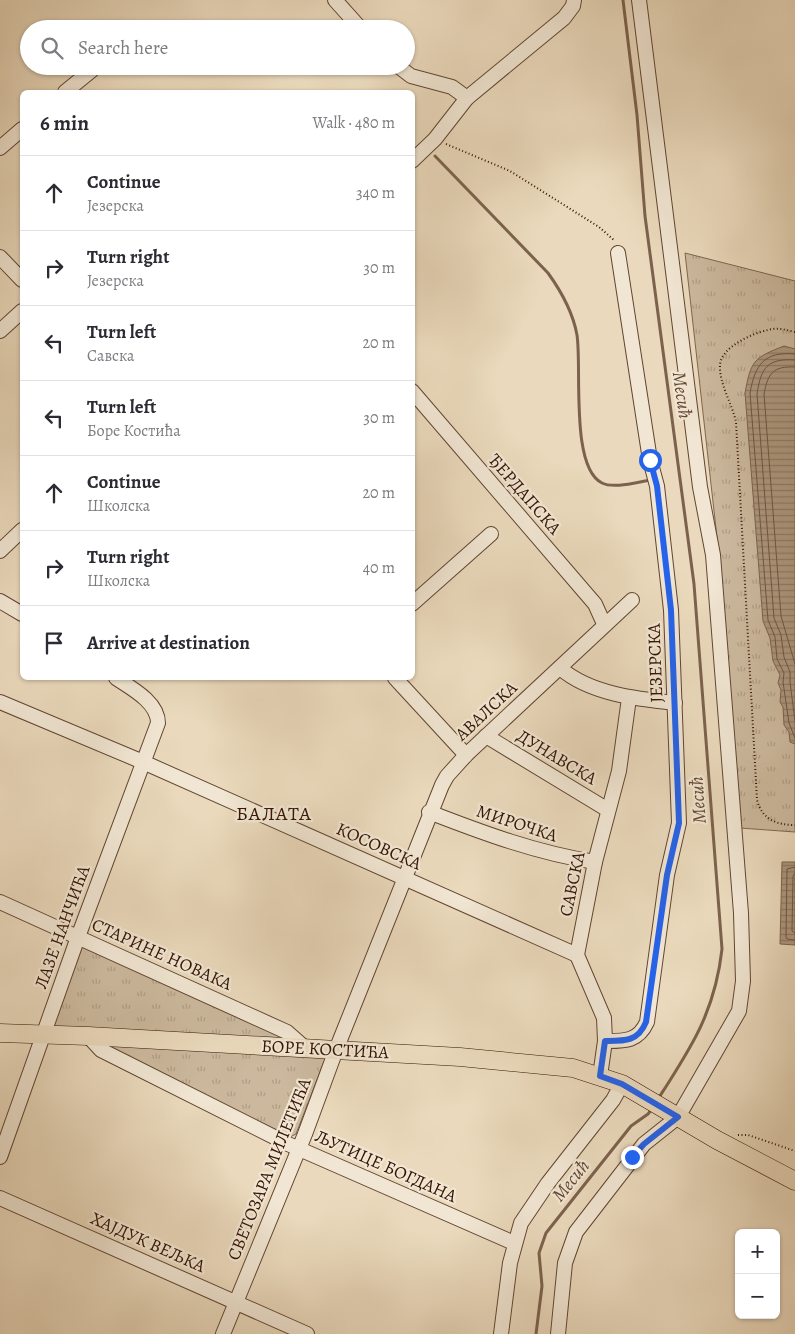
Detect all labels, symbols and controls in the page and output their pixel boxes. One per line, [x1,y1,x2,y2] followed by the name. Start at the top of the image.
[20,20,415,75] search box
[38,34,66,62] icon: search
[78,35,168,61] text: Search here
[40,109,89,137] text: 6 min
[313,112,395,134] text: Walk · 480 m
[87,169,161,195] text: Continue
[40,179,68,207] icon: ahead
[356,182,395,204] text: 340 m
[87,195,144,217] text: Језерска
[87,244,169,270] text: Turn right
[40,254,68,282] icon: right
[363,257,395,279] text: 30 m
[87,270,144,292] text: Језерска
[87,319,156,345] text: Turn left
[40,329,68,357] icon: left
[362,332,395,354] text: 20 m
[87,345,134,367] text: Савска
[666,370,698,420] water label: Месић
[87,394,156,420] text: Turn left
[40,404,68,432] icon: left
[363,407,395,429] text: 30 m
[87,420,181,442] text: Боре Костића
[483,448,567,540] street label: ЂЕРДАПСКА
[639,449,662,472] route start
[87,469,161,495] text: Continue
[40,479,68,507] icon: ahead
[362,482,395,504] text: 20 m
[87,495,150,517] text: Школска
[87,544,169,570] text: Turn right
[40,554,68,582] icon: right
[363,557,395,579] text: 40 m
[87,570,150,592] text: Школска
[642,622,668,703] street label: ЈЕЗЕРСКА
[40,629,68,657] icon: arrive
[87,630,250,656] text: Arrive at destination
[449,676,523,747] street label: АВАЛСКА
[512,724,602,791] street label: ДУНАВСКА
[683,775,713,824] water label: Месић
[474,799,561,847] street label: МИРОЧКА
[236,800,312,827] district label: БАЛАТА
[333,817,426,876] street label: КОСОВСКА
[553,849,591,919] street label: САВСКА
[29,861,96,992] street label: ЛАЗЕ НАНЧИЋА
[88,912,236,996] street label: СТАРИНЕ НОВАКА
[261,1034,390,1064] street label: БОРЕ КОСТИЋА
[221,1074,317,1264] street label: СВЕТОЗАРА МИЛЕТИЋА
[311,1124,461,1208] street label: ЉУТИЦЕ БОГДАНА
[621,1146,644,1169] route end
[546,1154,596,1207] water label: Месић
[87,1206,210,1278] street label: ХАЈДУК ВЕЉКА
[735,1229,780,1319] map controls
[735,1229,780,1274] button: +
[735,1274,780,1319] button: −

